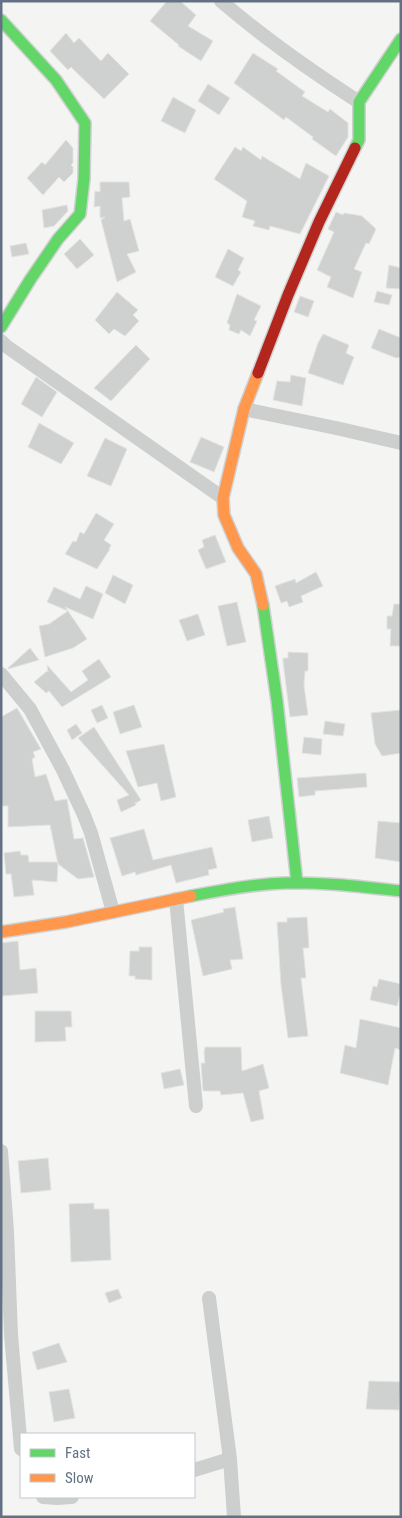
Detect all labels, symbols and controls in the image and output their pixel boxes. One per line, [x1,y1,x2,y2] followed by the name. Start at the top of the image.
[20,1433,195,1498] legend
[65,1444,90,1462] text: Fast
[65,1469,94,1487] text: Slow

